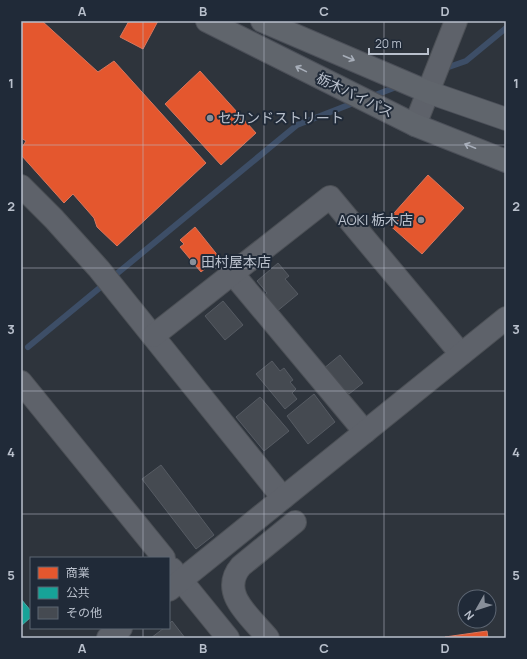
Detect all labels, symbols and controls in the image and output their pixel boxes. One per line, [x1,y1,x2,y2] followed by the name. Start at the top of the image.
[78,2,87,20] text: A
[199,2,207,20] text: B
[319,2,329,20] text: C
[440,2,450,20] text: D
[369,30,428,56] scale bar
[375,35,402,52] text: 20 m
[343,55,355,63] one-way arrow
[295,64,307,72] one-way arrow
[313,68,397,121] street label: 栃木バイパス
[8,74,14,92] text: 1
[513,74,519,92] text: 1
[218,108,344,127] place label: セカンドストリート
[205,113,215,123] marker: セカンドストリート
[464,142,476,150] one-way arrow
[7,197,15,215] text: 2
[512,197,520,215] text: 2
[338,210,413,229] place label: AOKI 栃木店
[416,215,426,225] marker: AOKI 栃木店
[201,252,271,271] place label: 田村屋本店
[188,257,198,267] marker: 田村屋本店
[7,320,15,338] text: 3
[512,320,520,338] text: 3
[7,443,15,461] text: 4
[512,443,520,461] text: 4
[30,557,170,629] legend
[66,564,90,581] text: 商業
[7,566,15,584] text: 5
[512,566,520,584] text: 5
[66,584,90,601] text: 公共
[457,589,497,629] north arrow
[66,604,102,621] text: その他
[460,608,477,623] text: N
[78,639,87,657] text: A
[199,639,207,657] text: B
[319,639,329,657] text: C
[440,639,450,657] text: D

